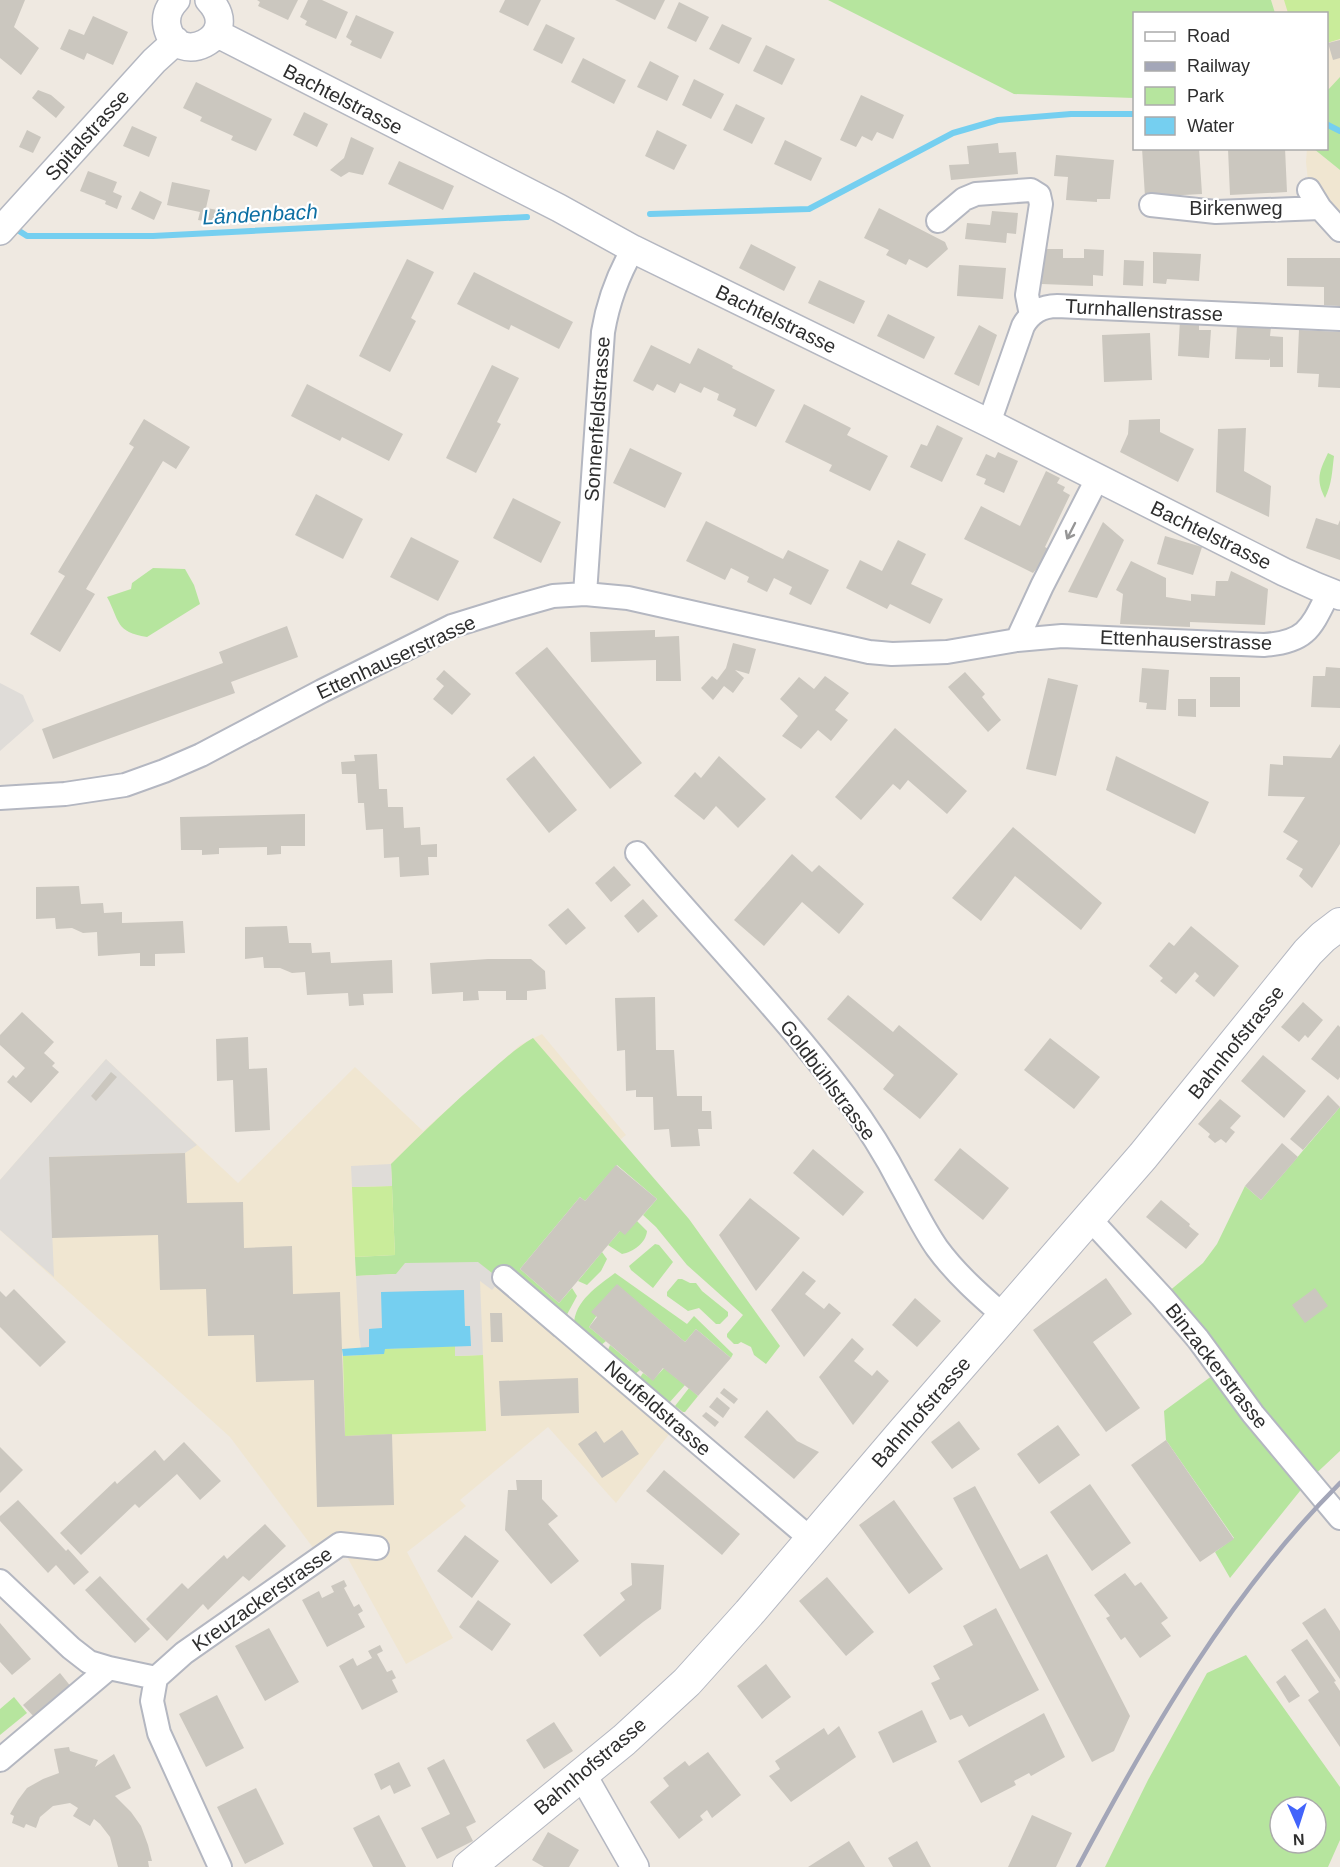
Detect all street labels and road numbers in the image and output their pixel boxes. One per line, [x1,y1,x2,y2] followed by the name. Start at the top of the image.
[280,59,406,139] street label: Bachtelstrasse
[41,85,133,185] street label: Spitalstrasse
[1189,197,1283,219] street label: Birkenweg
[712,280,840,358] street label: Bachtelstrasse
[1064,295,1224,325] street label: Turnhallenstrasse
[580,336,614,502] street label: Sonnenfeldstrasse
[1147,496,1275,574] street label: Bachtelstrasse
[313,611,479,703] street label: Ettenhauserstrasse
[1100,626,1272,654] street label: Ettenhauserstrasse
[1184,981,1288,1103] street label: Bahnhofstrasse
[776,1016,880,1144] street label: Goldbühlstrasse
[1161,1299,1273,1433] street label: Binzackerstrasse
[867,1352,975,1472] street label: Bahnhofstrasse
[600,1356,716,1460] street label: Neufeldstrasse
[188,1542,336,1656] street label: Kreuzackerstrasse
[530,1713,650,1819] street label: Bahnhofstrasse

